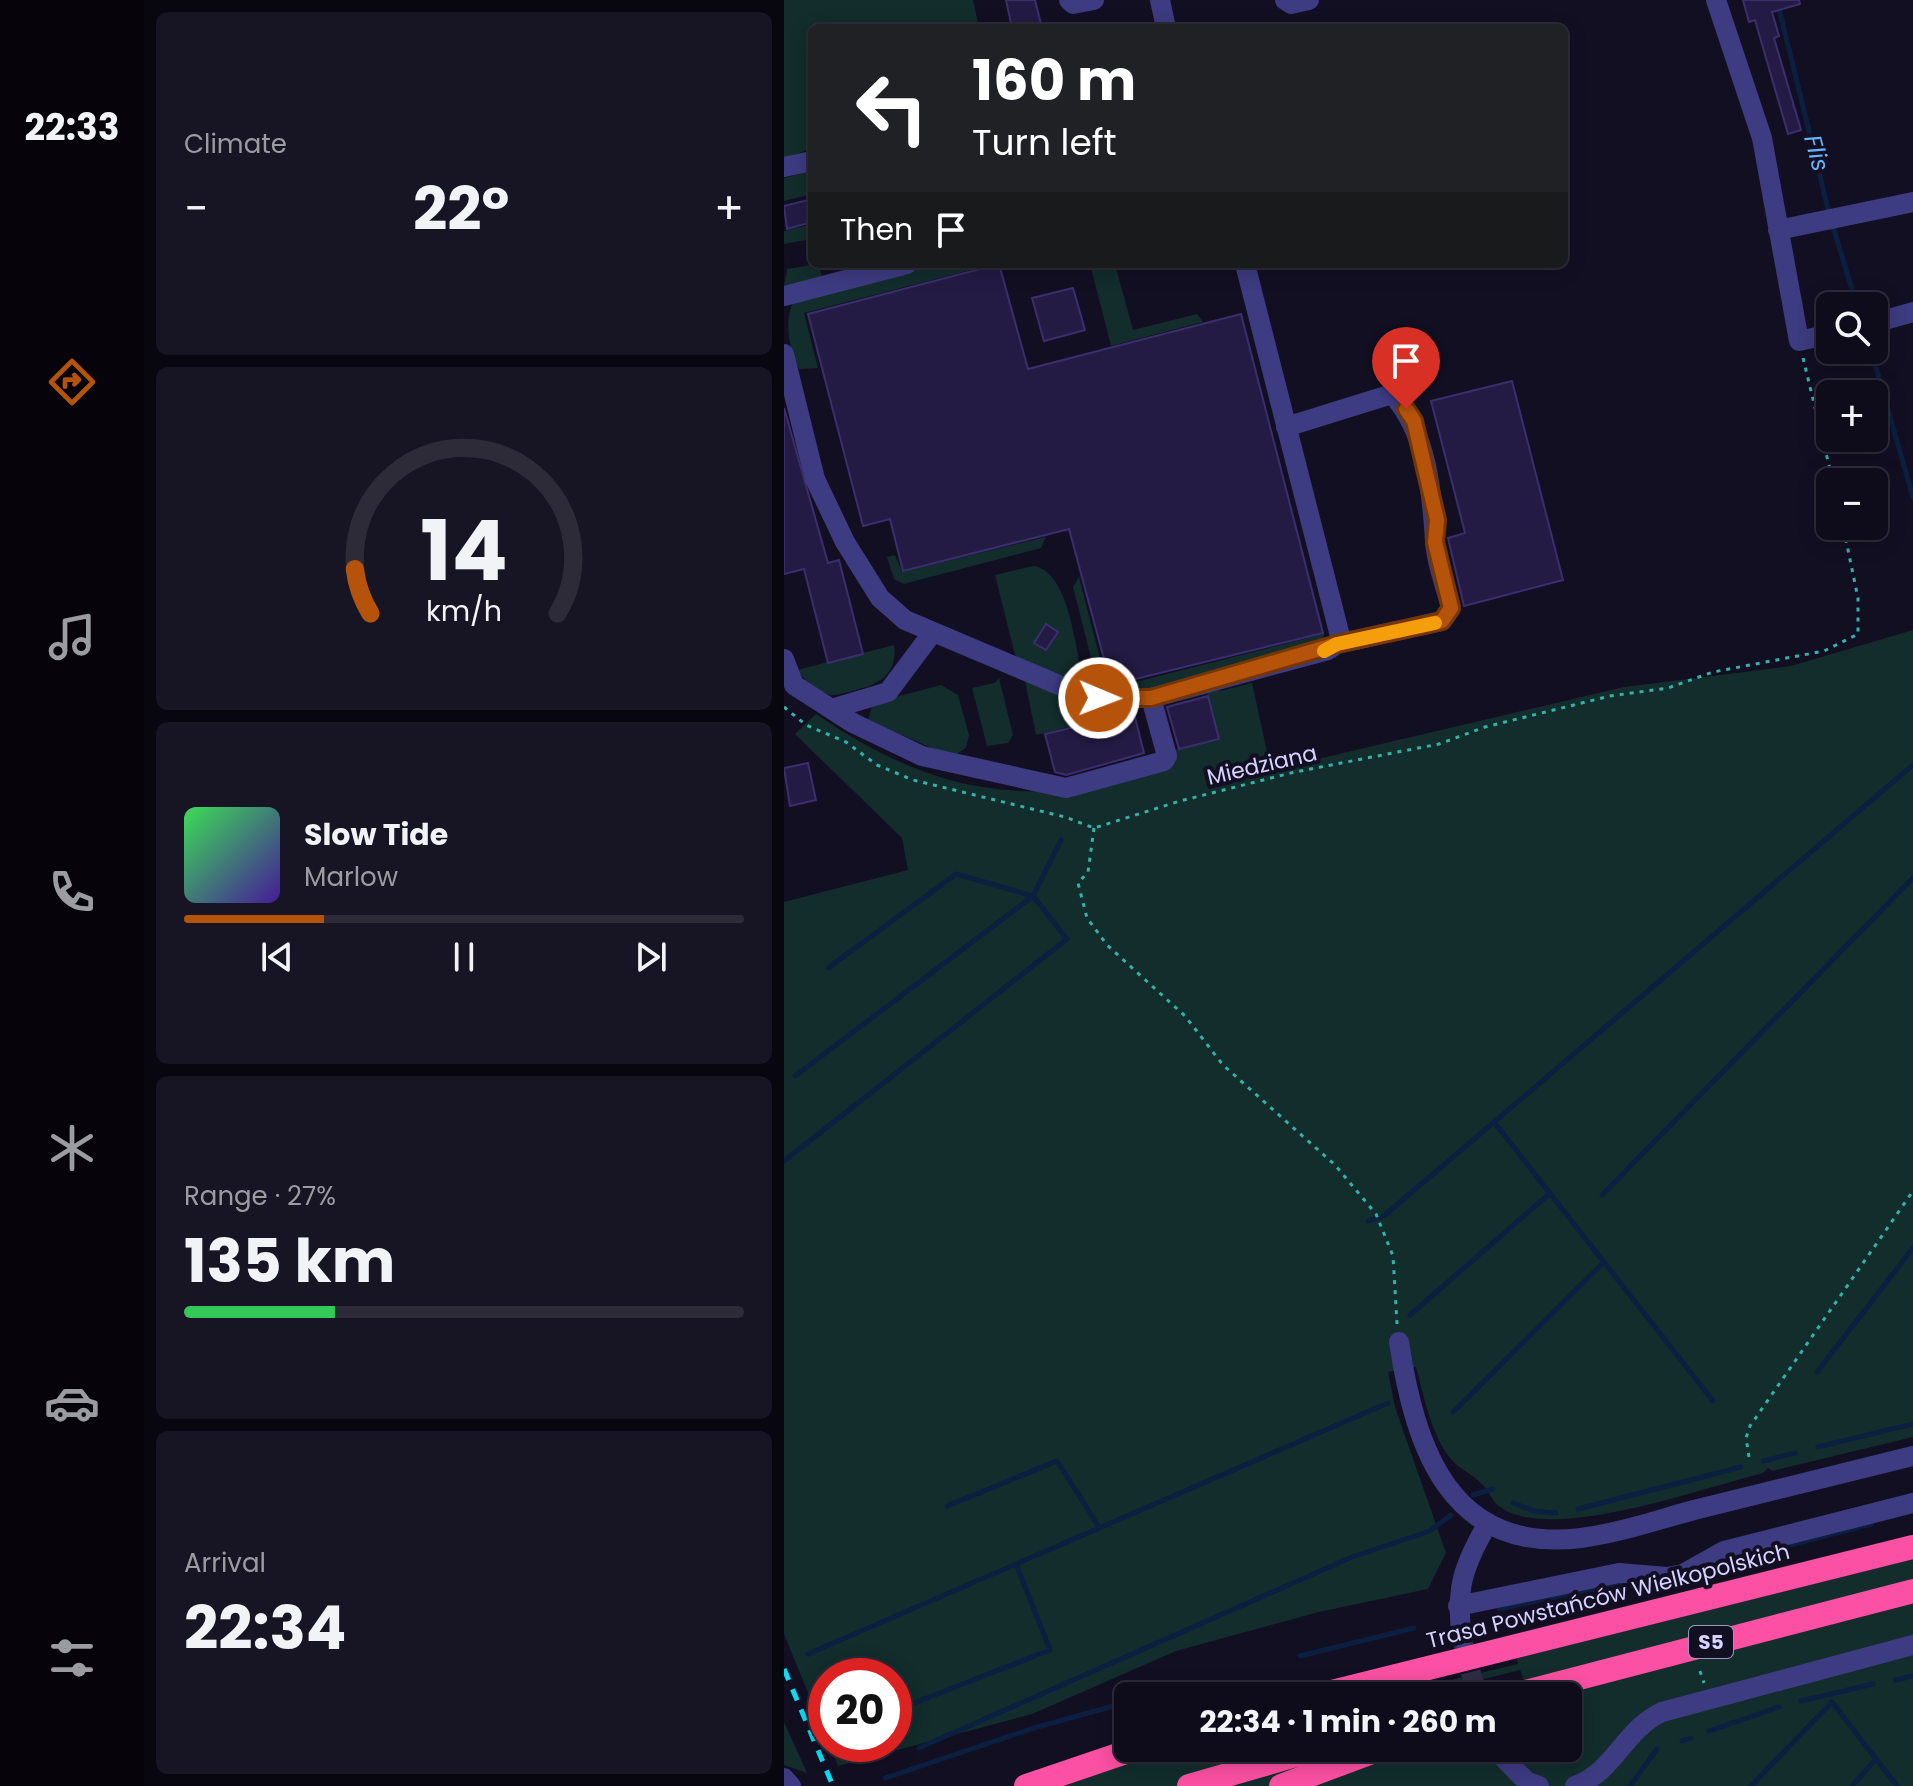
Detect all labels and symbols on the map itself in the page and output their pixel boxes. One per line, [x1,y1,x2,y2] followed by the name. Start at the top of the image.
[1796,131,1838,175] water label: Flis
[1372,327,1440,409] pin
[1057,656,1141,740] position arrow
[1204,737,1320,793] street label: Miedziana
[1423,1536,1793,1656] street label: Trasa Powstańców Wielkopolskich
[1689,1626,1733,1658] road number: S5
[808,1658,912,1762] speed limit sign: 20

